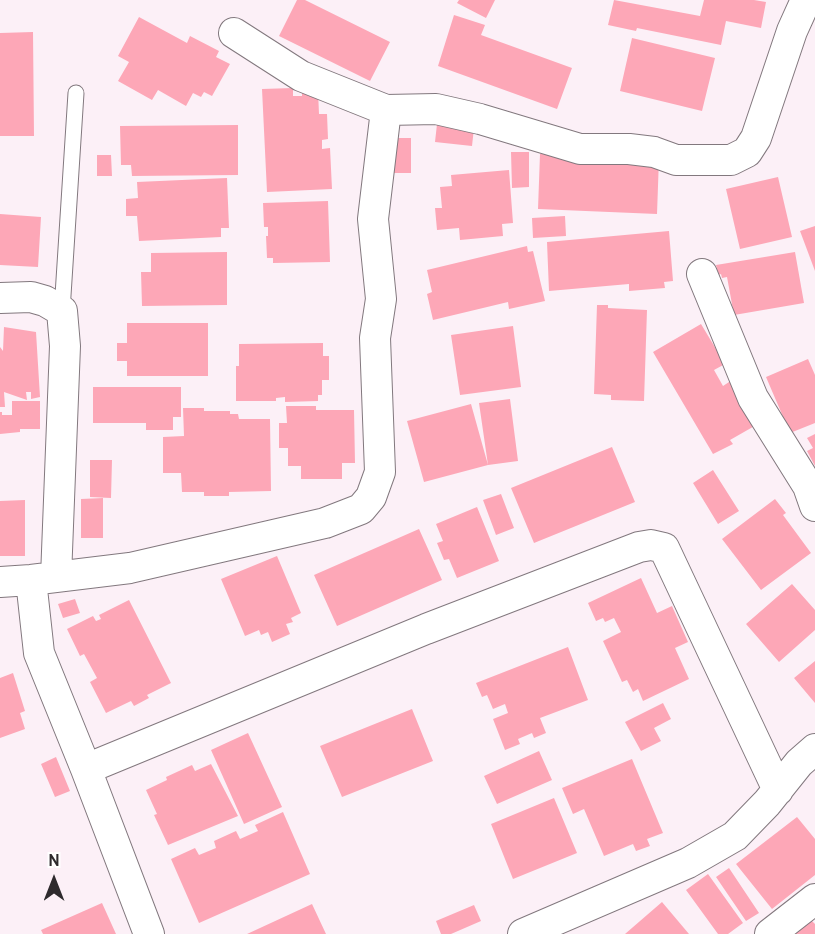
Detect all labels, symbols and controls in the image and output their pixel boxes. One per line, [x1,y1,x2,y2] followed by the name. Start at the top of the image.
[24,850,84,910] north arrow
[48,852,60,872] text: N

